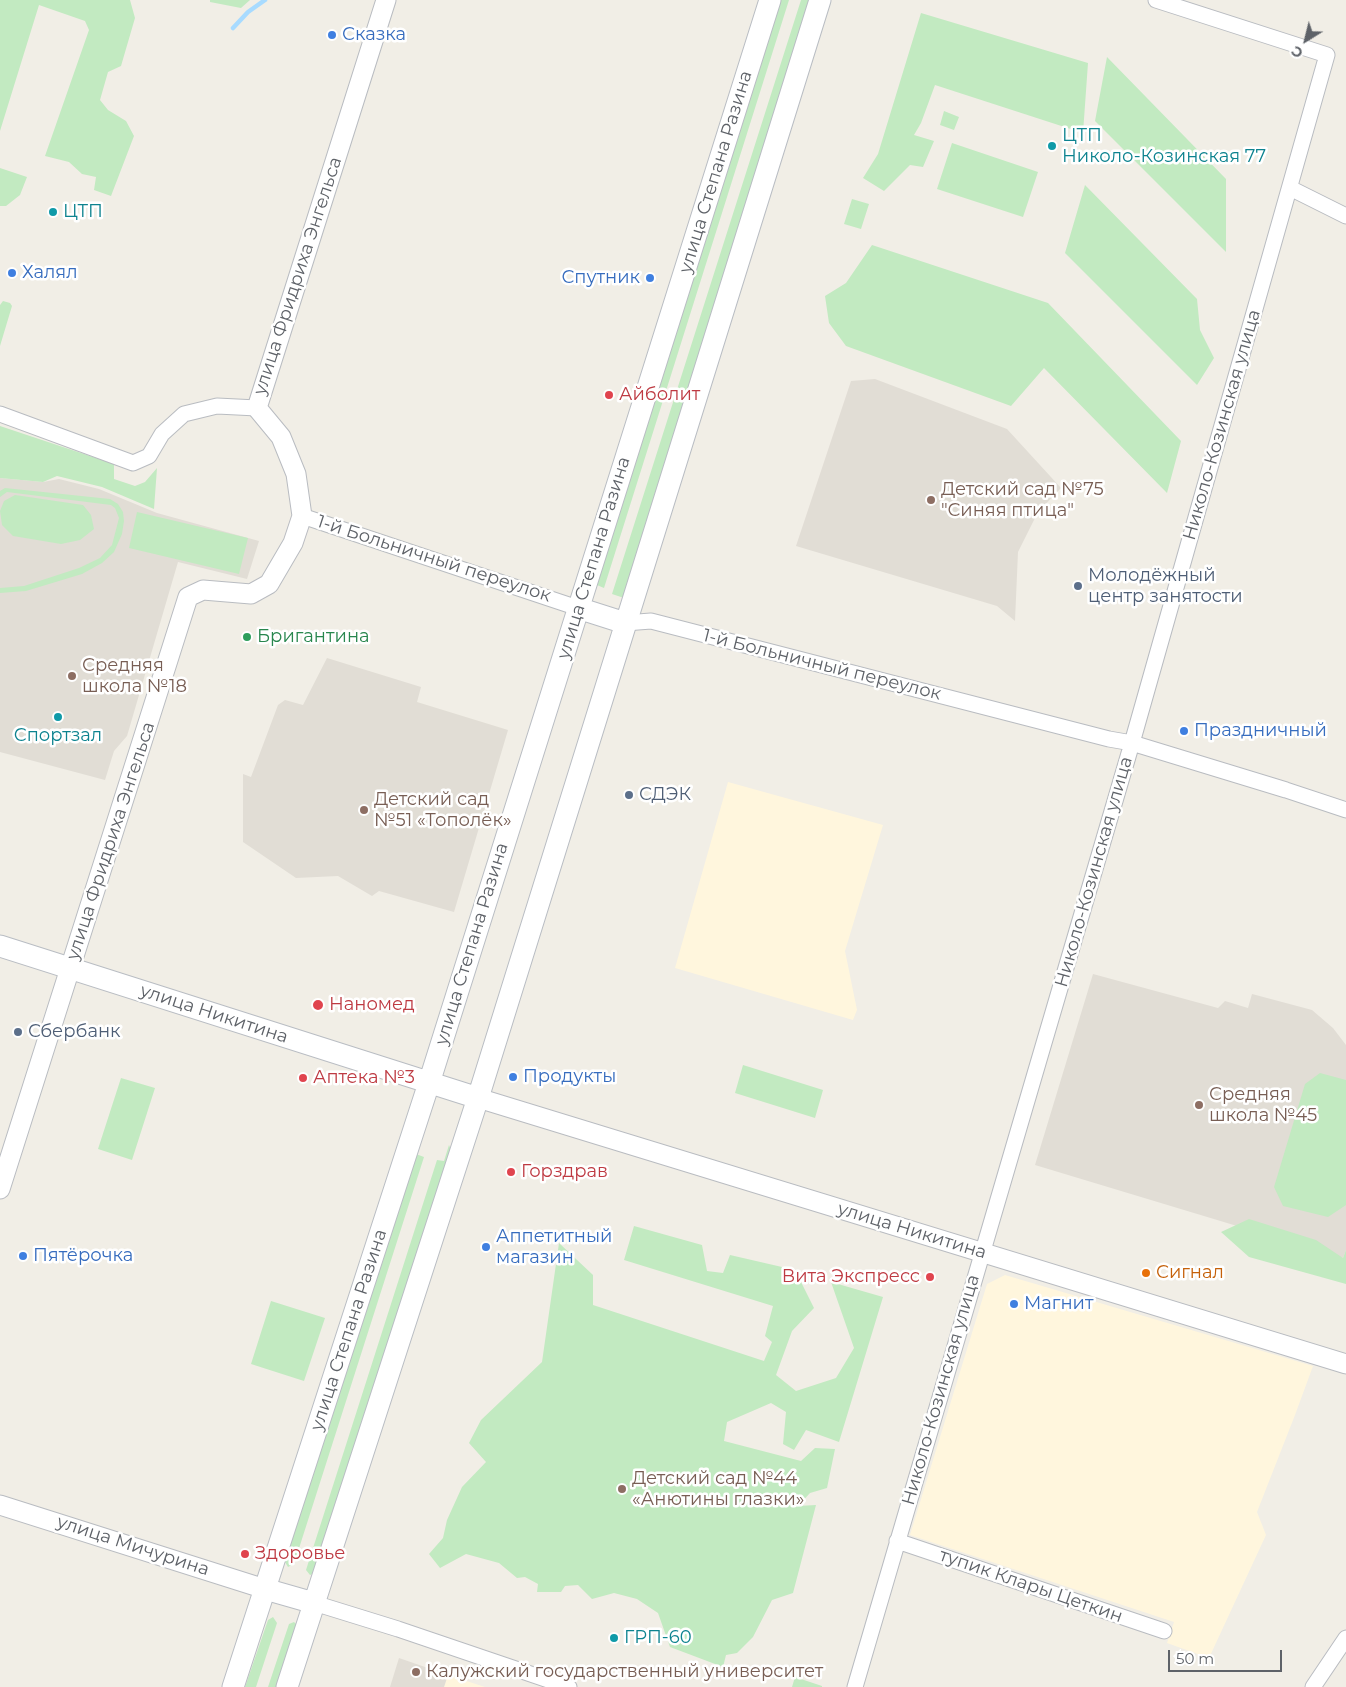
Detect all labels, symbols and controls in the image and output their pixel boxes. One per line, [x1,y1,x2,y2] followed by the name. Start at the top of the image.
[1281,15,1331,65] north arrow
[342,24,406,46] place label: Сказка
[326,29,338,41] marker: Сказка
[1288,42,1307,62] text: С
[675,68,757,276] street label: улица Степана Разина
[1062,125,1266,168] place label: ЦТП Николо-Козинская 77
[1046,140,1058,152] marker: ЦТП Николо-Козинская 77
[249,154,347,398] street label: улица Фридриха Энгельса
[63,201,103,223] place label: ЦТП
[47,206,59,218] marker: ЦТП
[22,262,78,284] place label: Халял
[6,267,18,279] marker: Халял
[561,267,640,289] place label: Спутник
[644,272,656,284] marker: Спутник
[1179,307,1265,543] street label: Николо-Козинская улица
[619,384,700,406] place label: Айболит
[603,389,615,401] marker: Айболит
[553,454,635,662] street label: улица Степана Разина
[941,479,1104,522] place label: Детский сад №75 "Синяя птица"
[925,494,937,506] marker: Детский сад №75 "Синяя птица"
[314,511,554,607] street label: 1-й Больничный переулок
[1088,565,1243,608] place label: Молодёжный центр занятости
[1072,580,1084,592] marker: Молодёжный центр занятости
[701,625,943,705] street label: 1-й Больничный переулок
[257,626,370,648] place label: Бригантина
[241,631,253,643] marker: Бригантина
[82,655,187,698] place label: Средняя школа №18
[66,670,78,682] marker: Средняя школа №18
[52,711,64,723] marker: Спортзал
[62,719,160,963] street label: улица Фридриха Энгельса
[1194,720,1327,742] place label: Праздничный
[14,725,102,747] place label: Спортзал
[1178,725,1190,737] marker: Праздничный
[1051,754,1137,990] street label: Николо-Козинская улица
[639,784,691,806] place label: СДЭК
[374,789,511,832] place label: Детский сад №51 «Тополёк»
[623,789,635,801] marker: СДЭК
[358,804,370,816] marker: Детский сад №51 «Тополёк»
[431,840,513,1048] street label: улица Степана Разина
[137,980,291,1048] street label: улица Никитина
[329,994,415,1016] place label: Наномед
[311,998,325,1012] marker: Наномед
[28,1021,120,1043] place label: Сбербанк
[12,1026,24,1038] marker: Сбербанк
[523,1066,616,1088] place label: Продукты
[313,1067,415,1089] place label: Аптека №3
[507,1071,519,1083] marker: Продукты
[297,1072,309,1084] marker: Аптека №3
[1209,1084,1317,1126] place label: Средняя школа №45
[1193,1099,1205,1111] marker: Средняя школа №45
[521,1161,608,1183] place label: Горздрав
[505,1166,517,1178] marker: Горздрав
[835,1198,989,1264] street label: улица Никитина
[496,1226,612,1268] place label: Аппетитный магазин
[306,1227,392,1433] street label: улица Степана Разина
[480,1241,492,1253] marker: Аппетитный магазин
[33,1245,133,1267] place label: Пятёрочка
[17,1250,29,1262] marker: Пятёрочка
[1156,1262,1224,1284] place label: Сигнал
[782,1266,920,1288] place label: Вита Экспресс
[1140,1267,1152,1279] marker: Сигнал
[924,1271,936,1283] marker: Вита Экспресс
[898,1272,984,1508] street label: Николо-Козинская улица
[1024,1293,1093,1315] place label: Магнит
[1008,1298,1020,1310] marker: Магнит
[632,1468,804,1510] place label: Детский сад №44 «Анютины глазки»
[616,1483,628,1495] marker: Детский сад №44 «Анютины глазки»
[54,1511,212,1581] street label: улица Мичурина
[255,1543,345,1565] place label: Здоровье
[936,1544,1126,1628] street label: тупик Клары Цеткин
[239,1548,251,1560] marker: Здоровье
[624,1627,692,1649] place label: ГРП-60
[608,1632,620,1644] marker: ГРП-60
[1171,1640,1285,1672] scale bar
[1176,1649,1214,1668] text: 50 m
[426,1661,823,1683] place label: Калужский государственный университет
[410,1666,422,1678] marker: Калужский государственный университет

